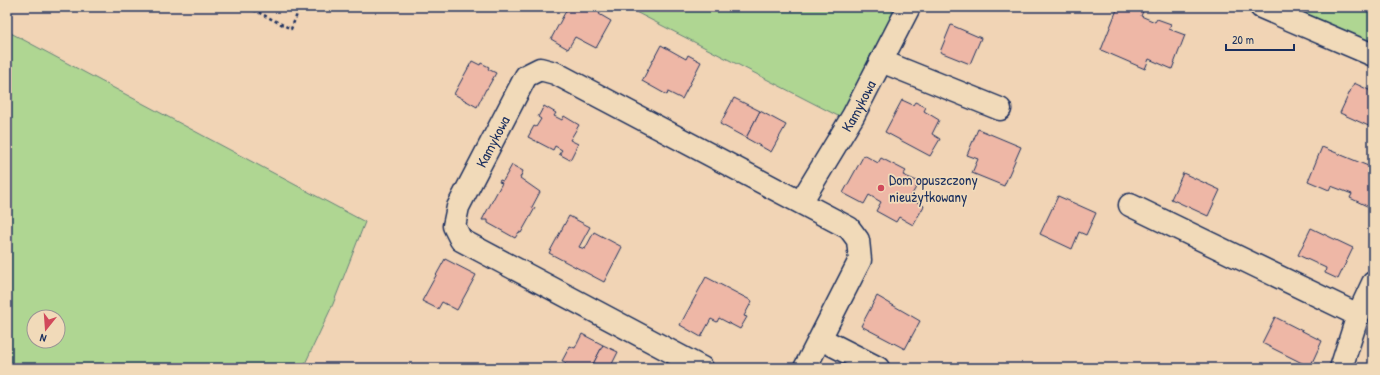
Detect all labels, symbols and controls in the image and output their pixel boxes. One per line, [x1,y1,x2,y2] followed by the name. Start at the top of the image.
[1226,26,1294,52] scale bar
[1232,31,1254,48] text: 20 m
[836,76,880,135] street label: Kamykowa
[470,112,514,171] street label: Kamykowa
[889,169,978,207] place label: Dom opuszczony nieużytkowany
[876,183,886,193] marker: Dom opuszczony nieużytkowany
[26,309,66,349] north arrow
[38,331,48,346] text: N

